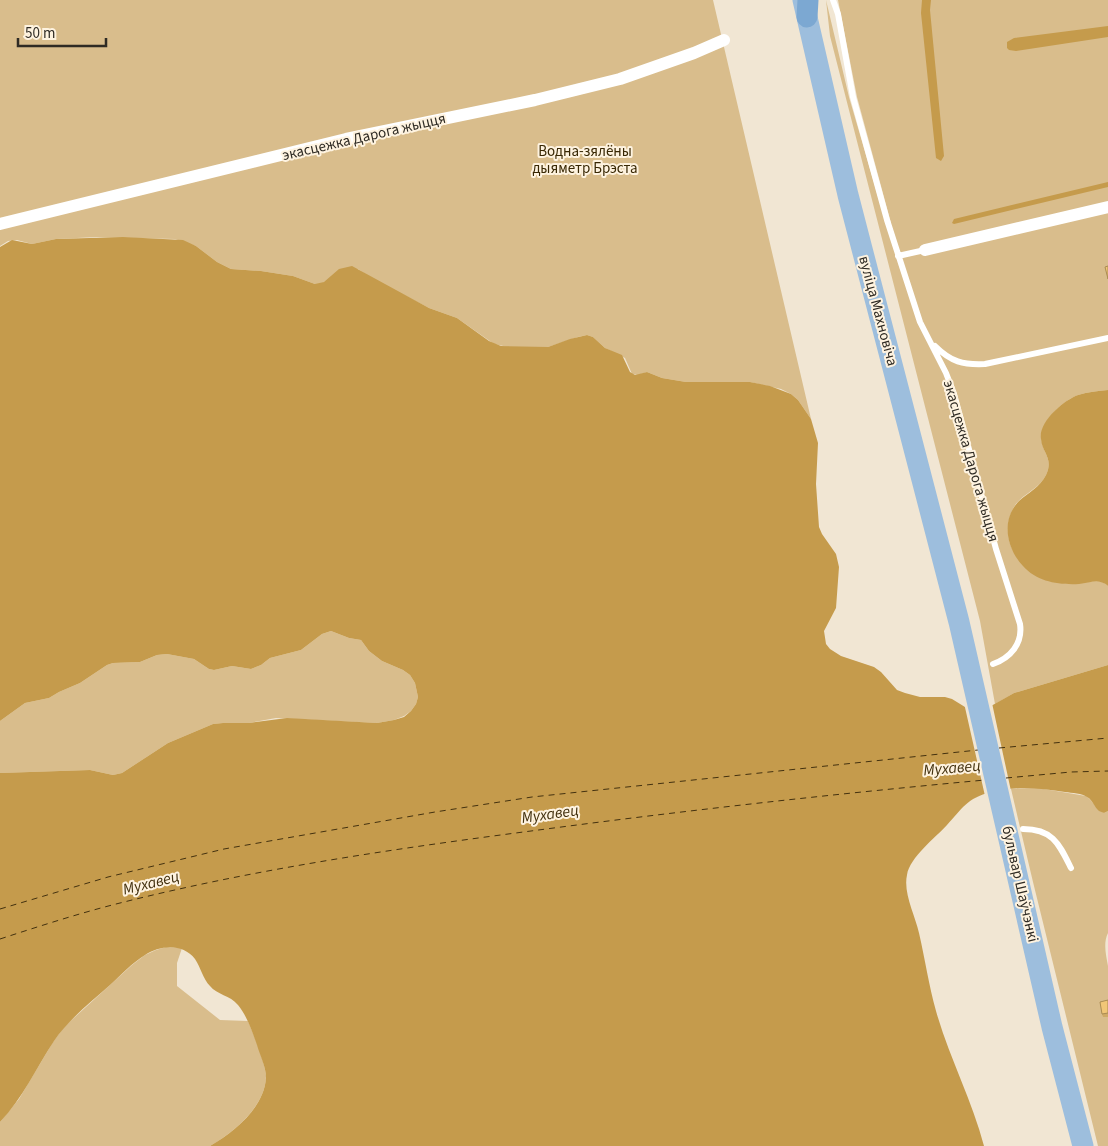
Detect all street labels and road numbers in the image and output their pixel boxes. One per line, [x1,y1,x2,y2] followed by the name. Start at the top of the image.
[280,108,448,166] street label: экасцежка Дарога жыцця
[853,254,903,368] street label: вуліца Махновіча
[938,378,1004,544] street label: экасцежка Дарога жыцця
[996,824,1044,944] street label: бульвар Шаўчэнкі

